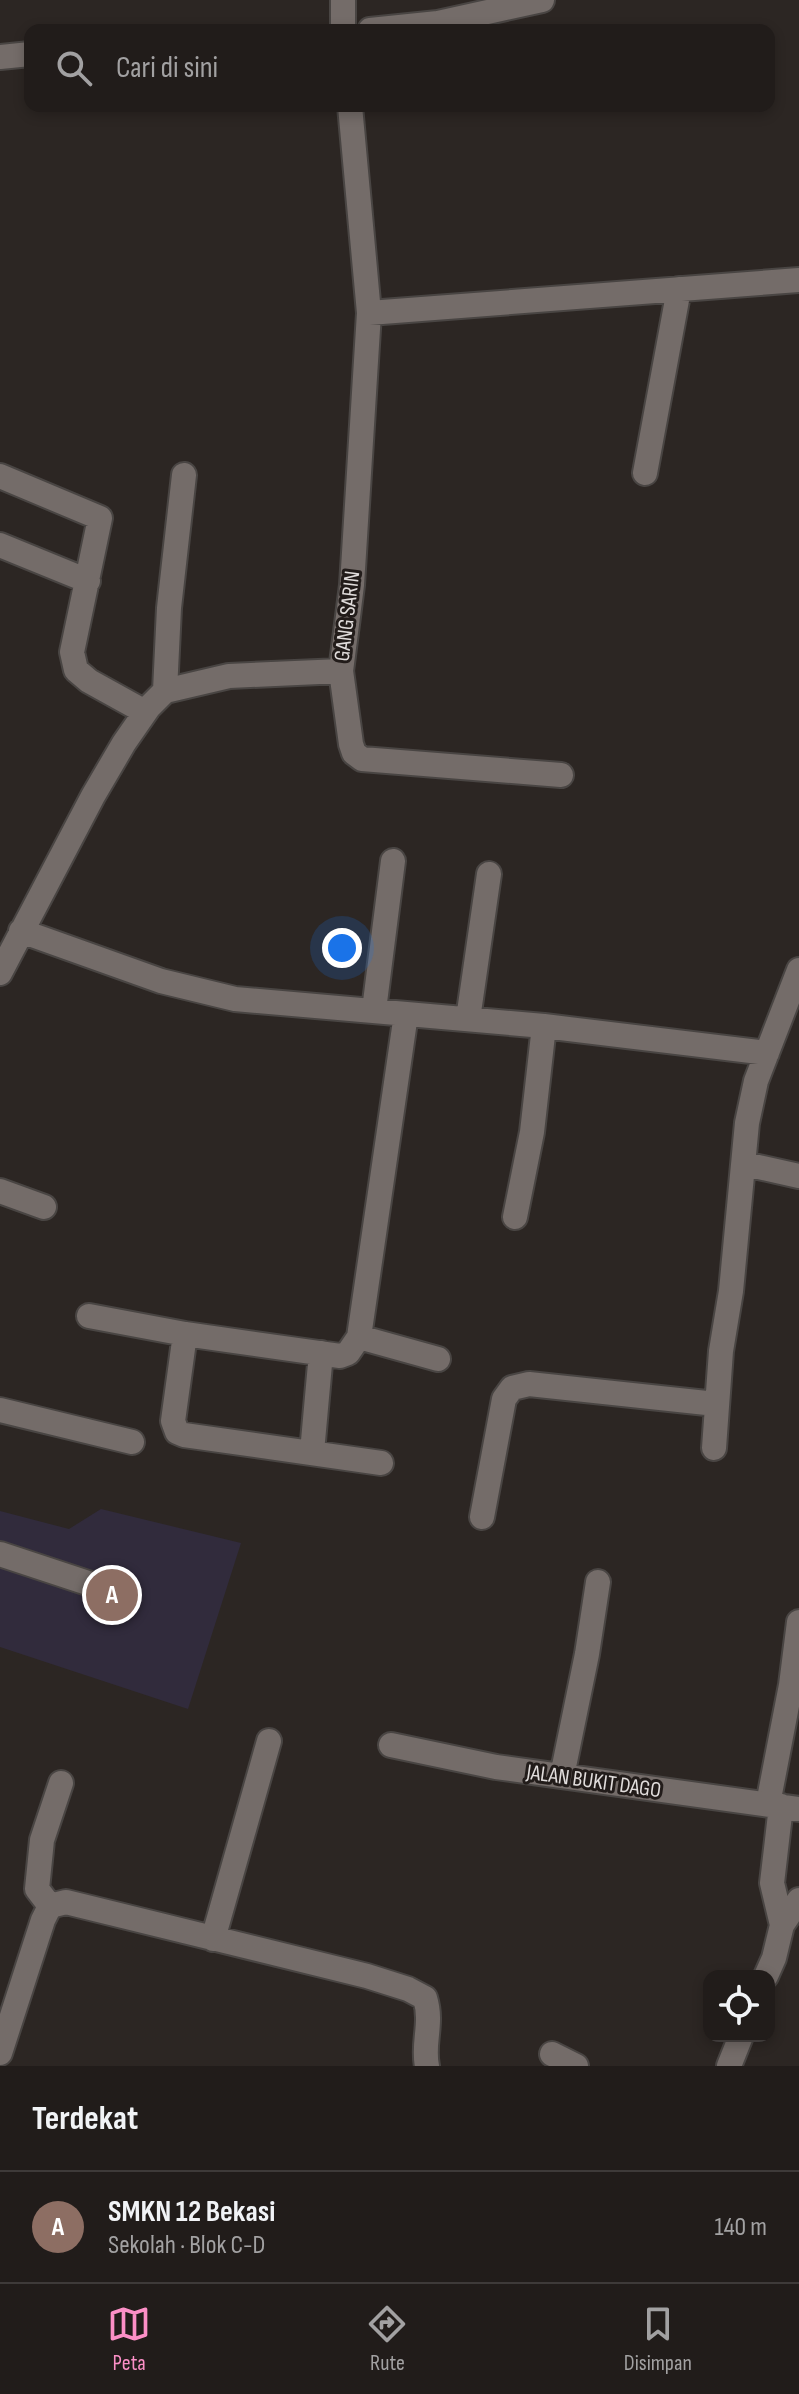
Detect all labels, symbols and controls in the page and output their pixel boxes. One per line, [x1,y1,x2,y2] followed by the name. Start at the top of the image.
[24,24,775,112] search box
[52,46,96,90] icon: search
[116,50,218,86] text: Cari di sini
[329,569,366,663] street label: GANG SARIN
[322,928,362,968] your location
[86,1565,138,1625] pin: A
[524,1759,663,1804] street label: JALAN BUKIT DAGO
[703,1970,775,2042] map controls
[703,1970,775,2042] button: locate
[32,2098,138,2139] text: Terdekat
[108,2194,275,2230] text: SMKN 12 Bekasi
[52,2212,64,2243] text: A
[715,2212,767,2243] text: 140 m
[108,2230,265,2261] text: Sekolah · Blok C-D
[107,2302,151,2377] tab: Peta
[365,2302,409,2377] tab: Rute
[624,2302,692,2377] tab: Disimpan

